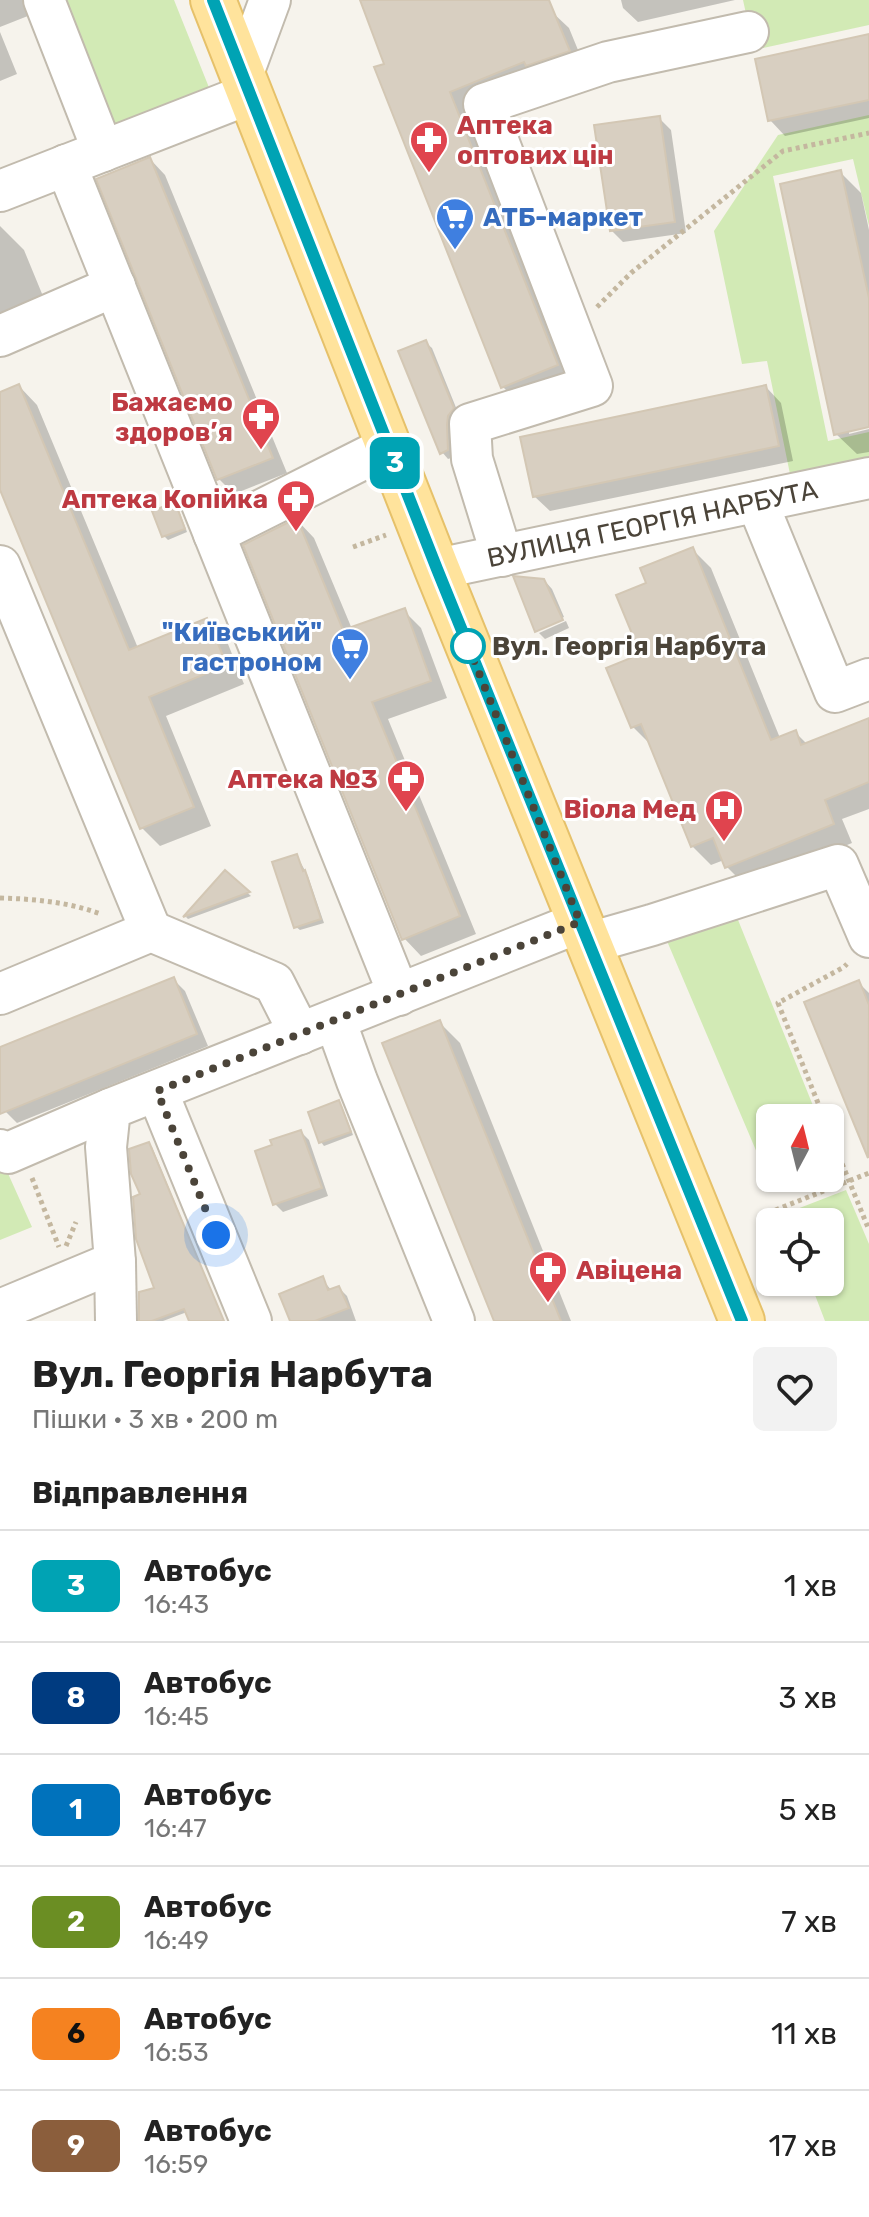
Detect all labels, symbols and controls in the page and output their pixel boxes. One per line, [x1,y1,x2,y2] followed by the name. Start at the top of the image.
[457,110,614,171] place label: Аптека оптових цін
[408,119,450,174] pharmacy icon: Аптека оптових цін
[434,196,476,251] supermarket icon: АТБ-маркет
[483,202,643,233] place label: АТБ-маркет
[111,387,233,448] place label: Бажаємо здоров’я
[240,396,282,451] pharmacy icon: Бажаємо здоров’я
[369,437,421,489] line badge: 3
[386,446,404,479] text: 3
[484,474,820,574] street label: ВУЛИЦЯ ГЕОРГІЯ НАРБУТА
[275,478,317,533] pharmacy icon: Аптека Копійка
[62,484,268,515] place label: Аптека Копійка
[162,617,322,678] place label: "Київський" гастроном
[329,626,371,681] supermarket icon: "Київський" гастроном
[451,629,485,663] marker: Вул. Георгія Нарбута
[492,631,766,662] place label: Вул. Георгія Нарбута
[385,758,427,813] pharmacy icon: Аптека №3
[228,764,378,795] place label: Аптека №3
[703,788,745,843] hospital icon: Віола Мед
[563,794,696,825] place label: Віола Мед
[756,1104,844,1192] north arrow
[756,1104,844,1296] map controls
[756,1208,844,1296] button: locate
[196,1215,236,1255] your location
[527,1249,569,1304] pharmacy icon: Авіцена
[576,1255,682,1286] place label: Авіцена
[753,1347,837,1431] button: heart
[32,1351,433,1397] text: Вул. Георгія Нарбута
[32,1404,278,1435] text: Пішки · 3 хв · 200 m
[32,1475,248,1511] text: Відправлення
[144,1553,272,1589] text: Автобус
[784,1568,837,1604] text: 1 хв
[67,1569,85,1602] text: 3
[144,1589,209,1620] text: 16:43
[144,1665,272,1701] text: Автобус
[779,1680,837,1716] text: 3 хв
[67,1681,85,1714] text: 8
[144,1701,209,1732] text: 16:45
[144,1777,272,1813] text: Автобус
[779,1792,837,1828] text: 5 хв
[69,1793,83,1826] text: 1
[144,1813,206,1844] text: 16:47
[144,1889,272,1925] text: Автобус
[781,1904,837,1940] text: 7 хв
[67,1905,85,1938] text: 2
[144,1925,209,1956] text: 16:49
[144,2001,272,2037] text: Автобус
[771,2016,837,2052] text: 11 хв
[67,2017,85,2050] text: 6
[144,2037,209,2068] text: 16:53
[144,2113,272,2149] text: Автобус
[768,2128,837,2164] text: 17 хв
[67,2129,85,2162] text: 9
[144,2149,208,2180] text: 16:59

